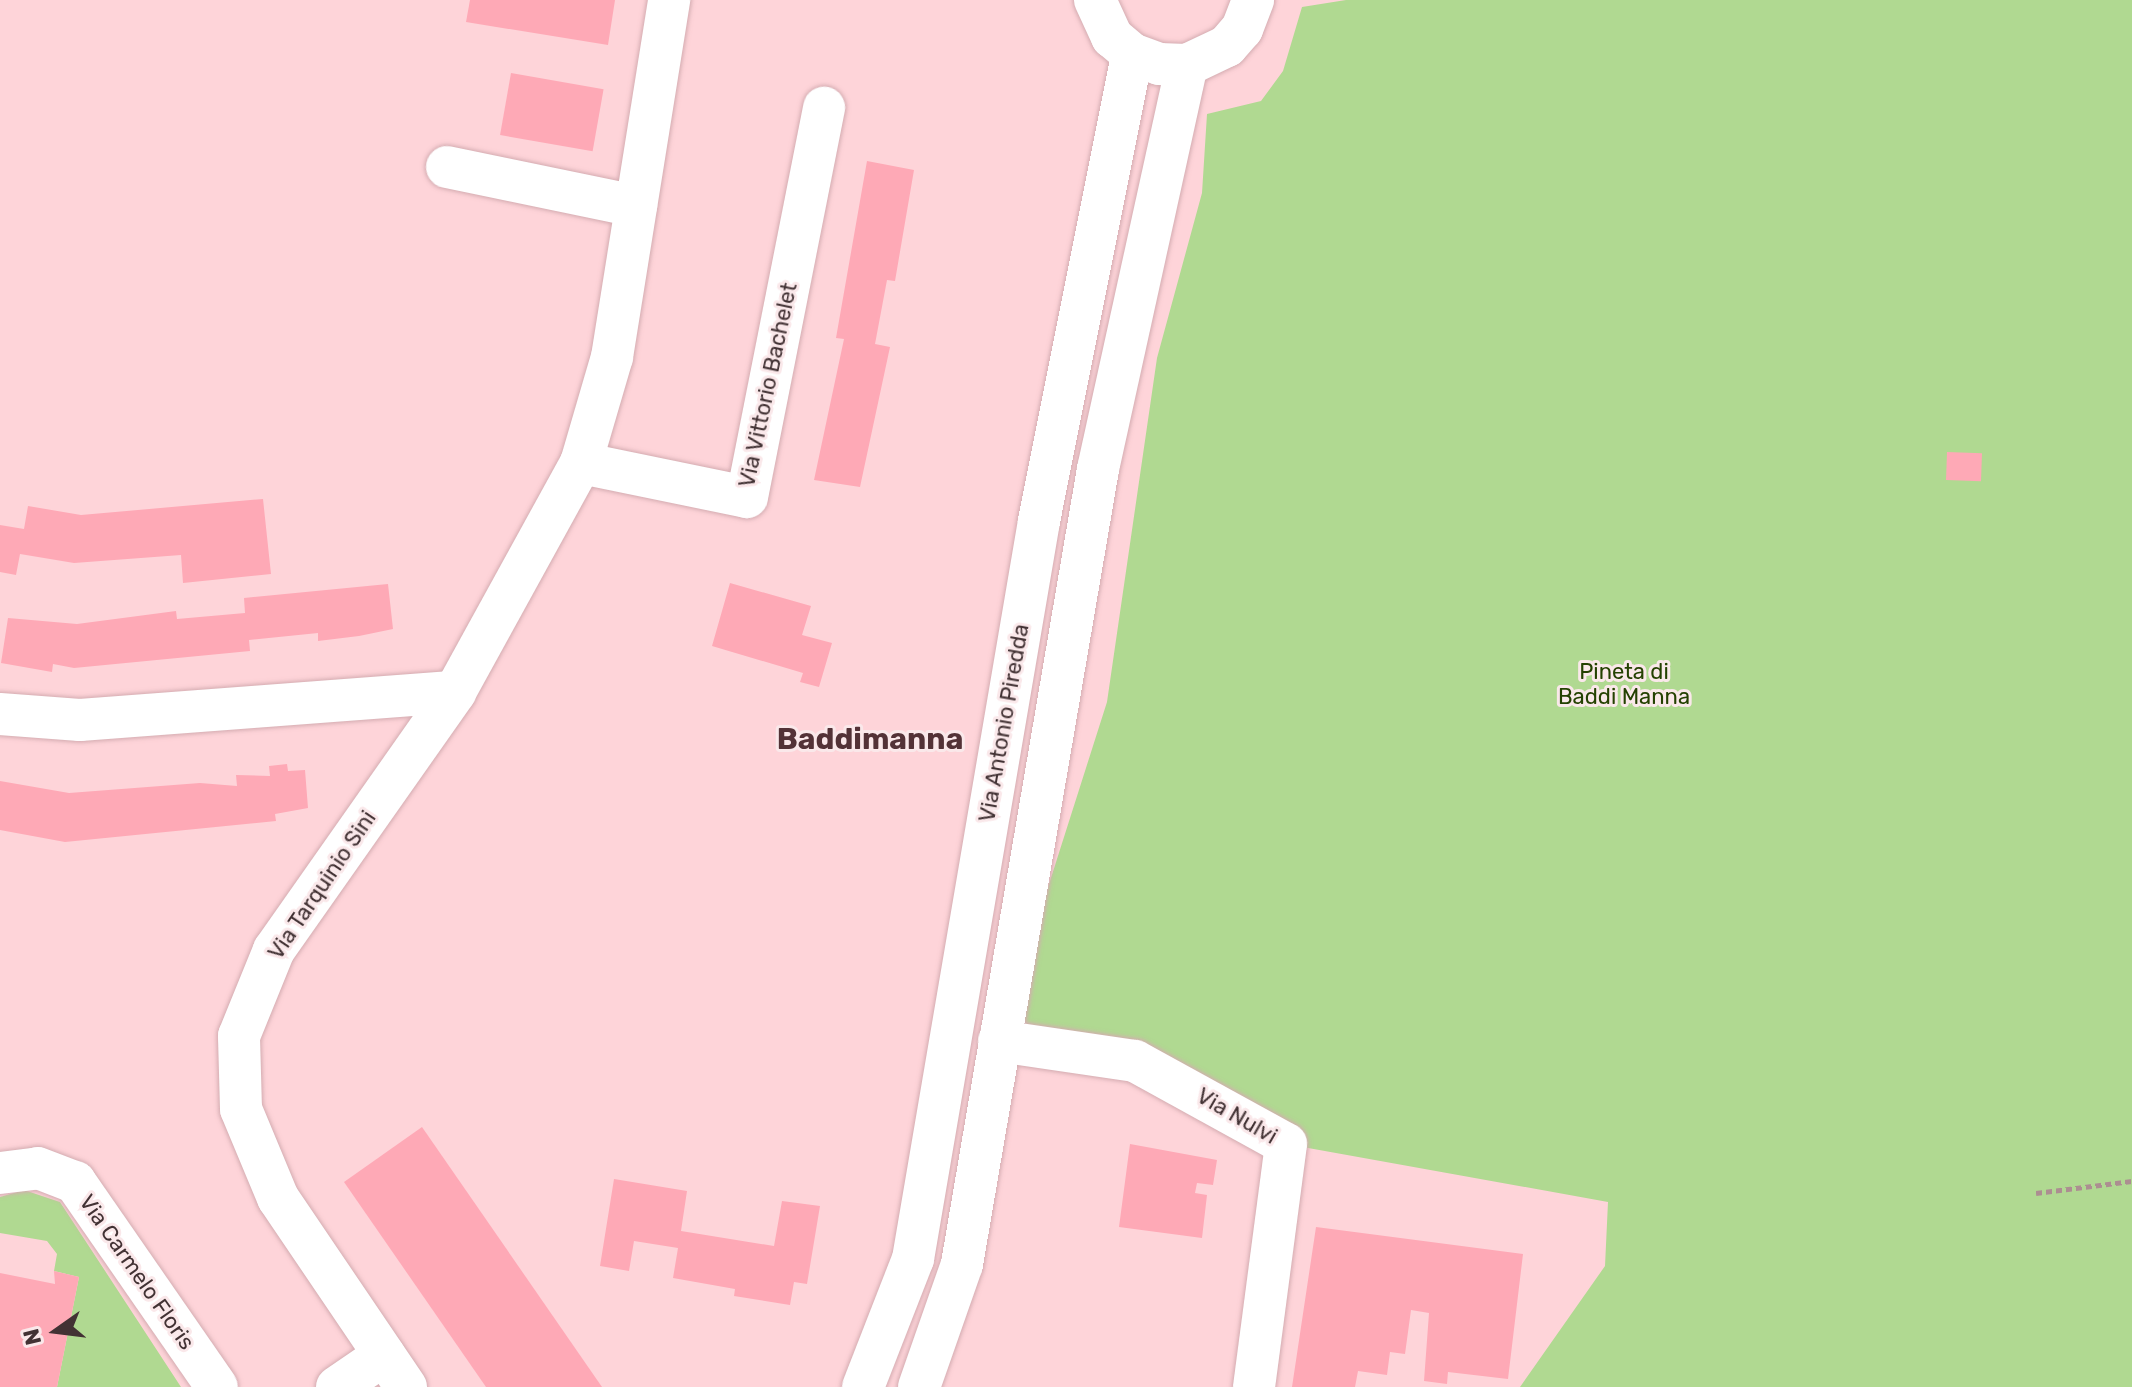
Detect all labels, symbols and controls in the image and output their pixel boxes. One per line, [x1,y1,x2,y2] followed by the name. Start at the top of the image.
[733,280,803,490] street label: Via Vittorio Bachelet
[974,622,1034,824] street label: Via Antonio Piredda
[1558,658,1690,710] park label: Pineta di Baddi Manna
[777,721,963,757] district label: Baddimanna
[262,805,382,965] street label: Via Tarquinio Sini
[1192,1082,1282,1150] street label: Via Nulvi
[74,1189,200,1355] street label: Via Carmelo Floris
[16,1291,96,1371] north arrow
[17,1326,47,1348] text: N

